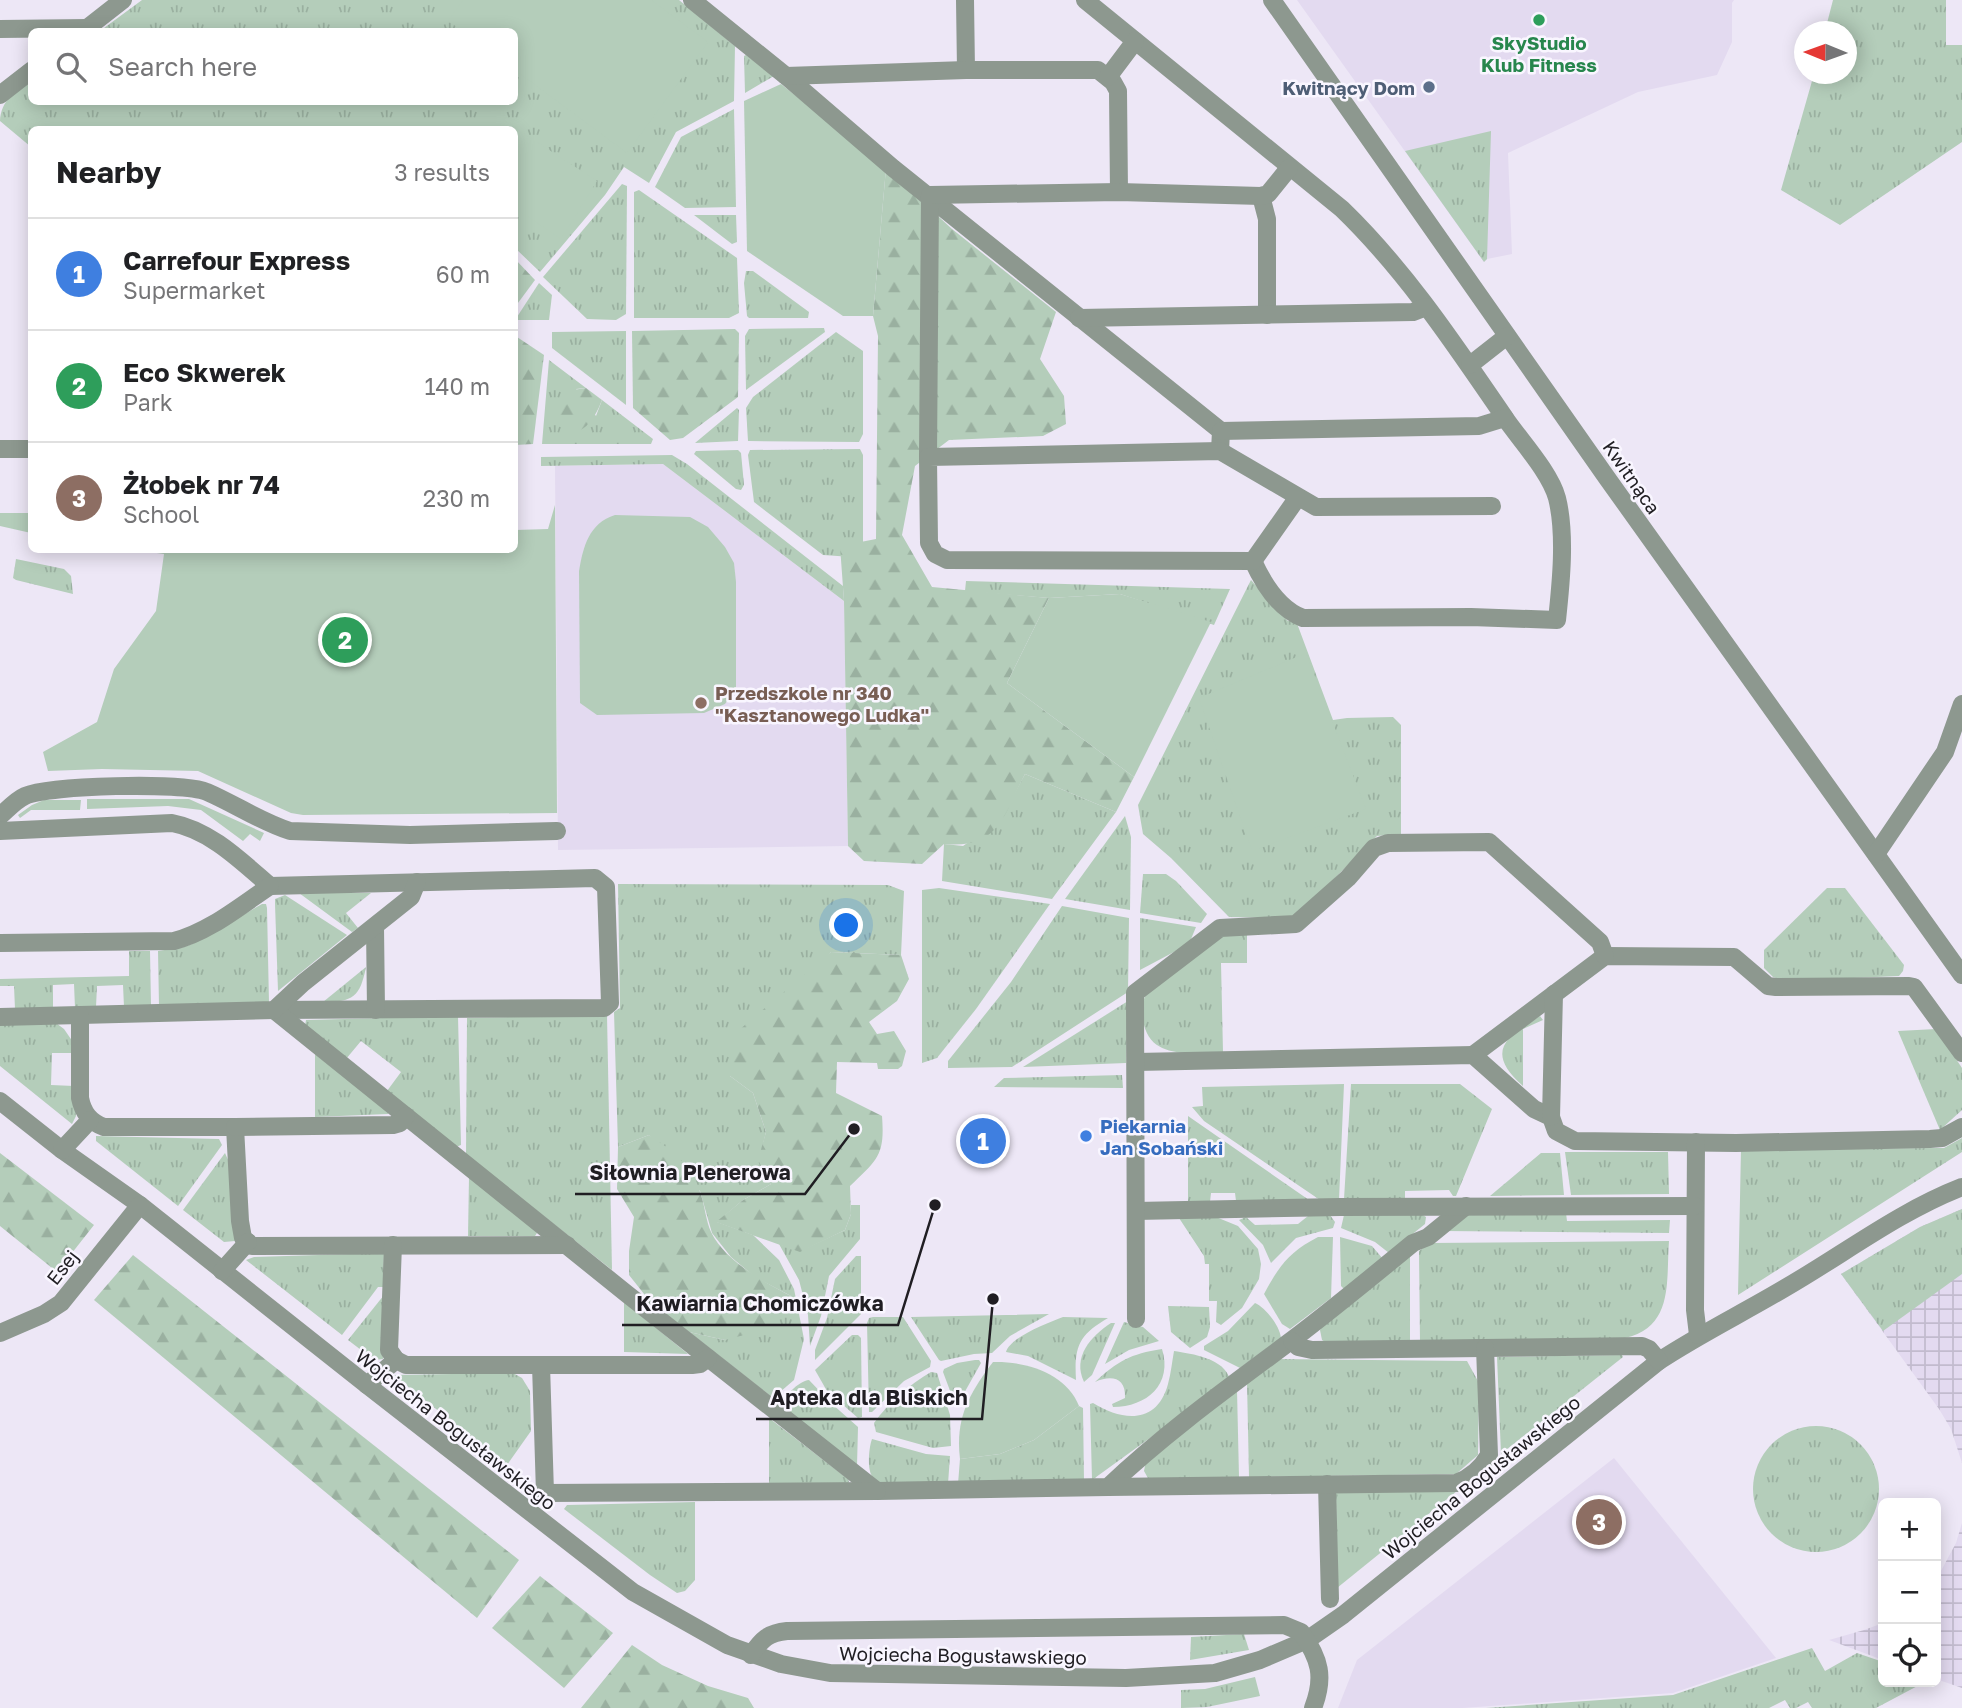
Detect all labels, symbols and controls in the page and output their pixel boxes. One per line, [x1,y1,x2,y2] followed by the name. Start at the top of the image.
[1531,12,1547,28] marker: SkyStudio Klub Fitness
[1794,21,1857,84] north arrow
[28,28,518,105] search box
[1481,31,1597,76] place label: SkyStudio Klub Fitness
[52,48,90,86] icon: search
[108,51,257,82] text: Search here
[1282,76,1415,99] place label: Kwitnący Dom
[1421,79,1437,95] marker: Kwitnący Dom
[56,154,161,190] text: Nearby
[394,158,490,186] text: 3 results
[123,245,350,276] text: Carrefour Express
[73,260,85,288] text: 1
[436,260,490,288] text: 60 m
[123,276,266,304] text: Supermarket
[123,357,286,388] text: Eco Skwerek
[72,372,86,400] text: 2
[424,372,490,400] text: 140 m
[123,388,173,416] text: Park
[1598,436,1666,518] street label: Kwitnąca
[123,469,280,500] text: Żłobek nr 74
[72,484,86,512] text: 3
[423,484,490,512] text: 230 m
[123,500,199,528] text: School
[322,614,368,666] pin: 2
[715,681,929,726] place label: Przedszkole nr 340 "Kasztanowego Ludka"
[693,695,709,711] marker: Przedszkole nr 340 "Kasztanowego Ludka"
[829,908,863,942] your location
[1100,1114,1223,1159] place label: Piekarnia Jan Sobański
[960,1115,1006,1167] pin: 1
[1078,1128,1094,1144] marker: Piekarnia Jan Sobański
[575,1152,805,1194] callout: Siłownia Plenerowa
[589,1159,791,1185] text: Siłownia Plenerowa
[41,1245,83,1289] street label: Esej
[622,1283,898,1325] callout: Kawiarnia Chomiczówka
[636,1290,884,1316] text: Kawiarnia Chomiczówka
[351,1344,561,1514] street label: Wojciecha Bogusławskiego
[756,1377,982,1419] callout: Apteka dla Bliskich
[770,1384,968,1410] text: Apteka dla Bliskich
[1377,1390,1585,1564] street label: Wojciecha Bogusławskiego
[1576,1496,1622,1548] pin: 3
[1878,1498,1941,1687] map controls
[1878,1498,1941,1561] button: +
[1878,1561,1941,1624] button: −
[1878,1624,1941,1687] button: locate
[839,1641,1087,1669] street label: Wojciecha Bogusławskiego

